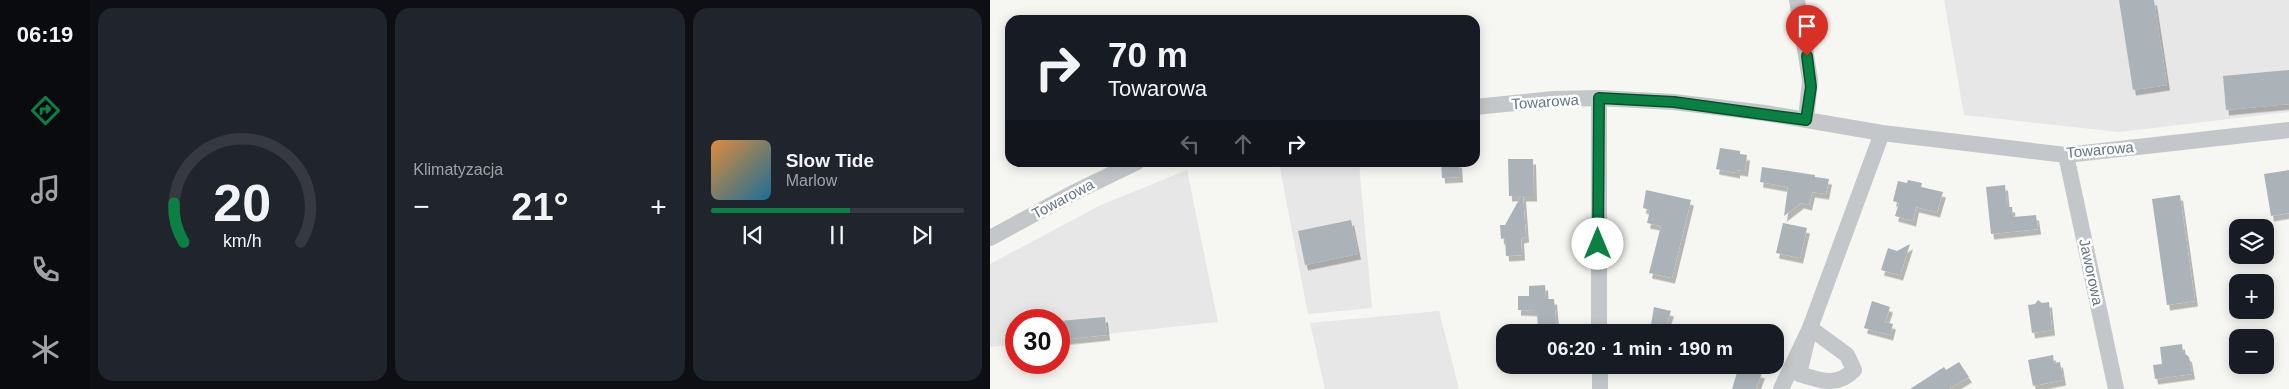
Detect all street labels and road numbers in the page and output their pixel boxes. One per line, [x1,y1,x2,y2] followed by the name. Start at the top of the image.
[1511,91,1580,112] street label: Towarowa
[2066,138,2135,161] street label: Towarowa
[1029,175,1097,222] street label: Towarowa
[2076,237,2107,307] street label: Jaworowa

